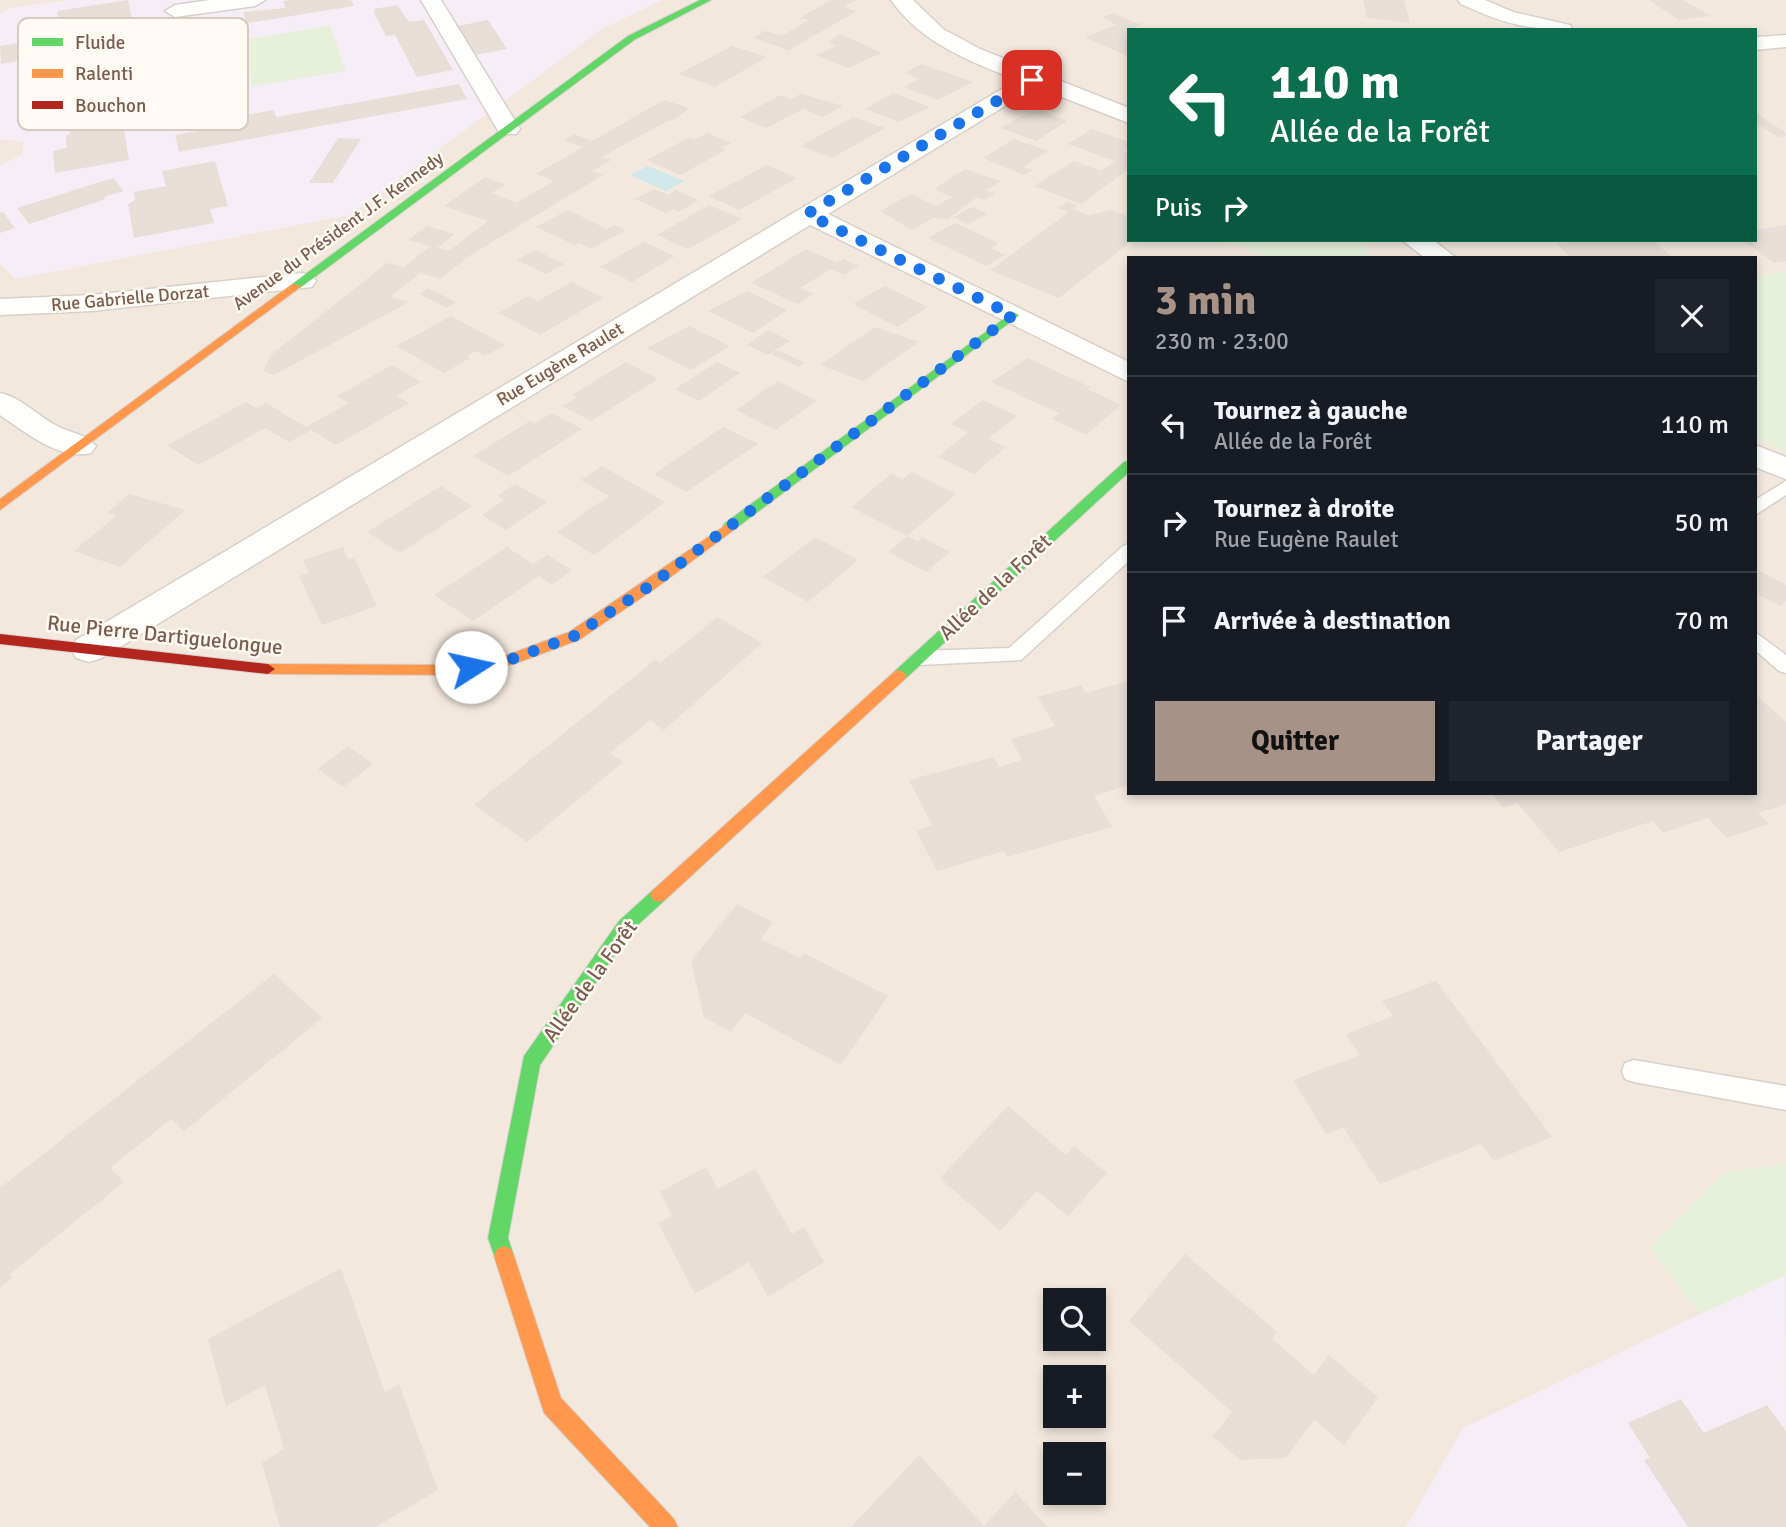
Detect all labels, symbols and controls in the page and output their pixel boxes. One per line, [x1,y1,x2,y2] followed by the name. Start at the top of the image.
[18,18,248,130] legend
[75,31,125,55] text: Fluide
[1002,50,1062,110] pin
[1270,52,1400,112] text: 110 m
[1155,56,1246,147] icon: left
[1013,61,1051,99] icon: arrive
[75,62,133,86] text: Ralenti
[75,94,146,118] text: Bouchon
[1270,112,1490,151] text: Allée de la Forêt
[228,147,448,315] street label: Avenue du Président J.F. Kennedy
[1216,189,1254,227] icon: right
[1155,192,1202,224] text: Puis
[1155,275,1256,326] text: 3 min
[1655,279,1729,353] button: close
[50,280,210,316] street label: Rue Gabrielle Dorzat
[492,317,628,411] street label: Rue Eugène Raulet
[1155,327,1289,356] text: 230 m · 23:00
[1214,395,1408,427] text: Tournez à gauche
[1155,406,1193,444] icon: left
[1660,409,1729,441] text: 110 m
[1214,427,1372,456] text: Allée de la Forêt
[1214,493,1394,525] text: Tournez à droite
[1155,504,1193,542] icon: right
[1674,507,1729,539] text: 50 m
[1214,525,1398,554] text: Rue Eugène Raulet
[933,528,1057,646] street label: Allée de la Forêt
[1155,602,1193,640] icon: arrive
[1214,605,1451,637] text: Arrivée à destination
[1674,605,1729,637] text: 70 m
[46,610,284,660] street label: Rue Pierre Dartiguelongue
[434,630,508,704] position arrow
[1155,701,1435,781] button: Quitter
[1449,701,1729,781] button: Partager
[537,915,643,1047] street label: Allée de la Forêt
[1043,1288,1106,1505] map controls
[1043,1288,1106,1351] button: search
[1043,1365,1106,1428] button: +
[1043,1442,1106,1505] button: −

